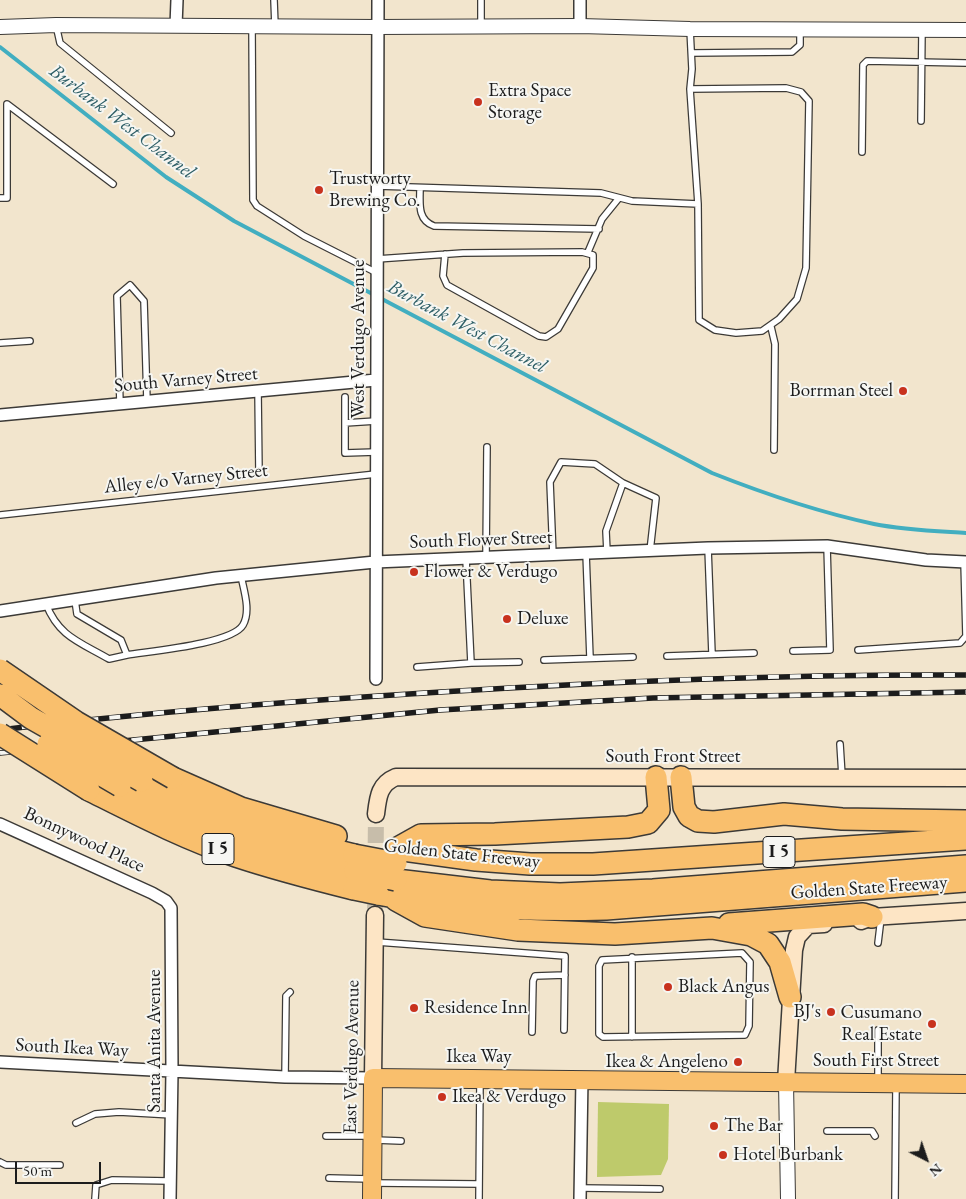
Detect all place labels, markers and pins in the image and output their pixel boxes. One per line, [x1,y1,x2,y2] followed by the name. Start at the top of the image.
[488,80,571,124] place label: Extra Space Storage
[472,96,484,108] marker: Extra Space Storage
[329,168,420,212] place label: Trustworty Brewing Co.
[313,184,325,196] marker: Trustworty Brewing Co.
[790,380,893,402] place label: Borrman Steel
[897,385,909,397] marker: Borrman Steel
[424,561,558,583] place label: Flower & Verdugo
[408,566,420,578] marker: Flower & Verdugo
[517,608,568,630] place label: Deluxe
[501,613,513,625] marker: Deluxe
[678,976,769,998] place label: Black Angus
[662,981,674,993] marker: Black Angus
[424,997,528,1019] place label: Residence Inn
[793,1001,821,1023] place label: BJ's
[408,1002,420,1014] marker: Residence Inn
[841,1002,922,1046] place label: Cusumano Real Estate
[825,1006,837,1018] marker: BJ's
[926,1018,938,1030] marker: Cusumano Real Estate
[605,1051,728,1073] place label: Ikea & Angeleno
[732,1056,744,1068] marker: Ikea & Angeleno
[452,1086,566,1108] place label: Ikea & Verdugo
[436,1091,448,1103] marker: Ikea & Verdugo
[724,1115,783,1137] place label: The Bar
[708,1120,720,1132] marker: The Bar
[733,1144,843,1166] place label: Hotel Burbank
[717,1149,729,1161] marker: Hotel Burbank

